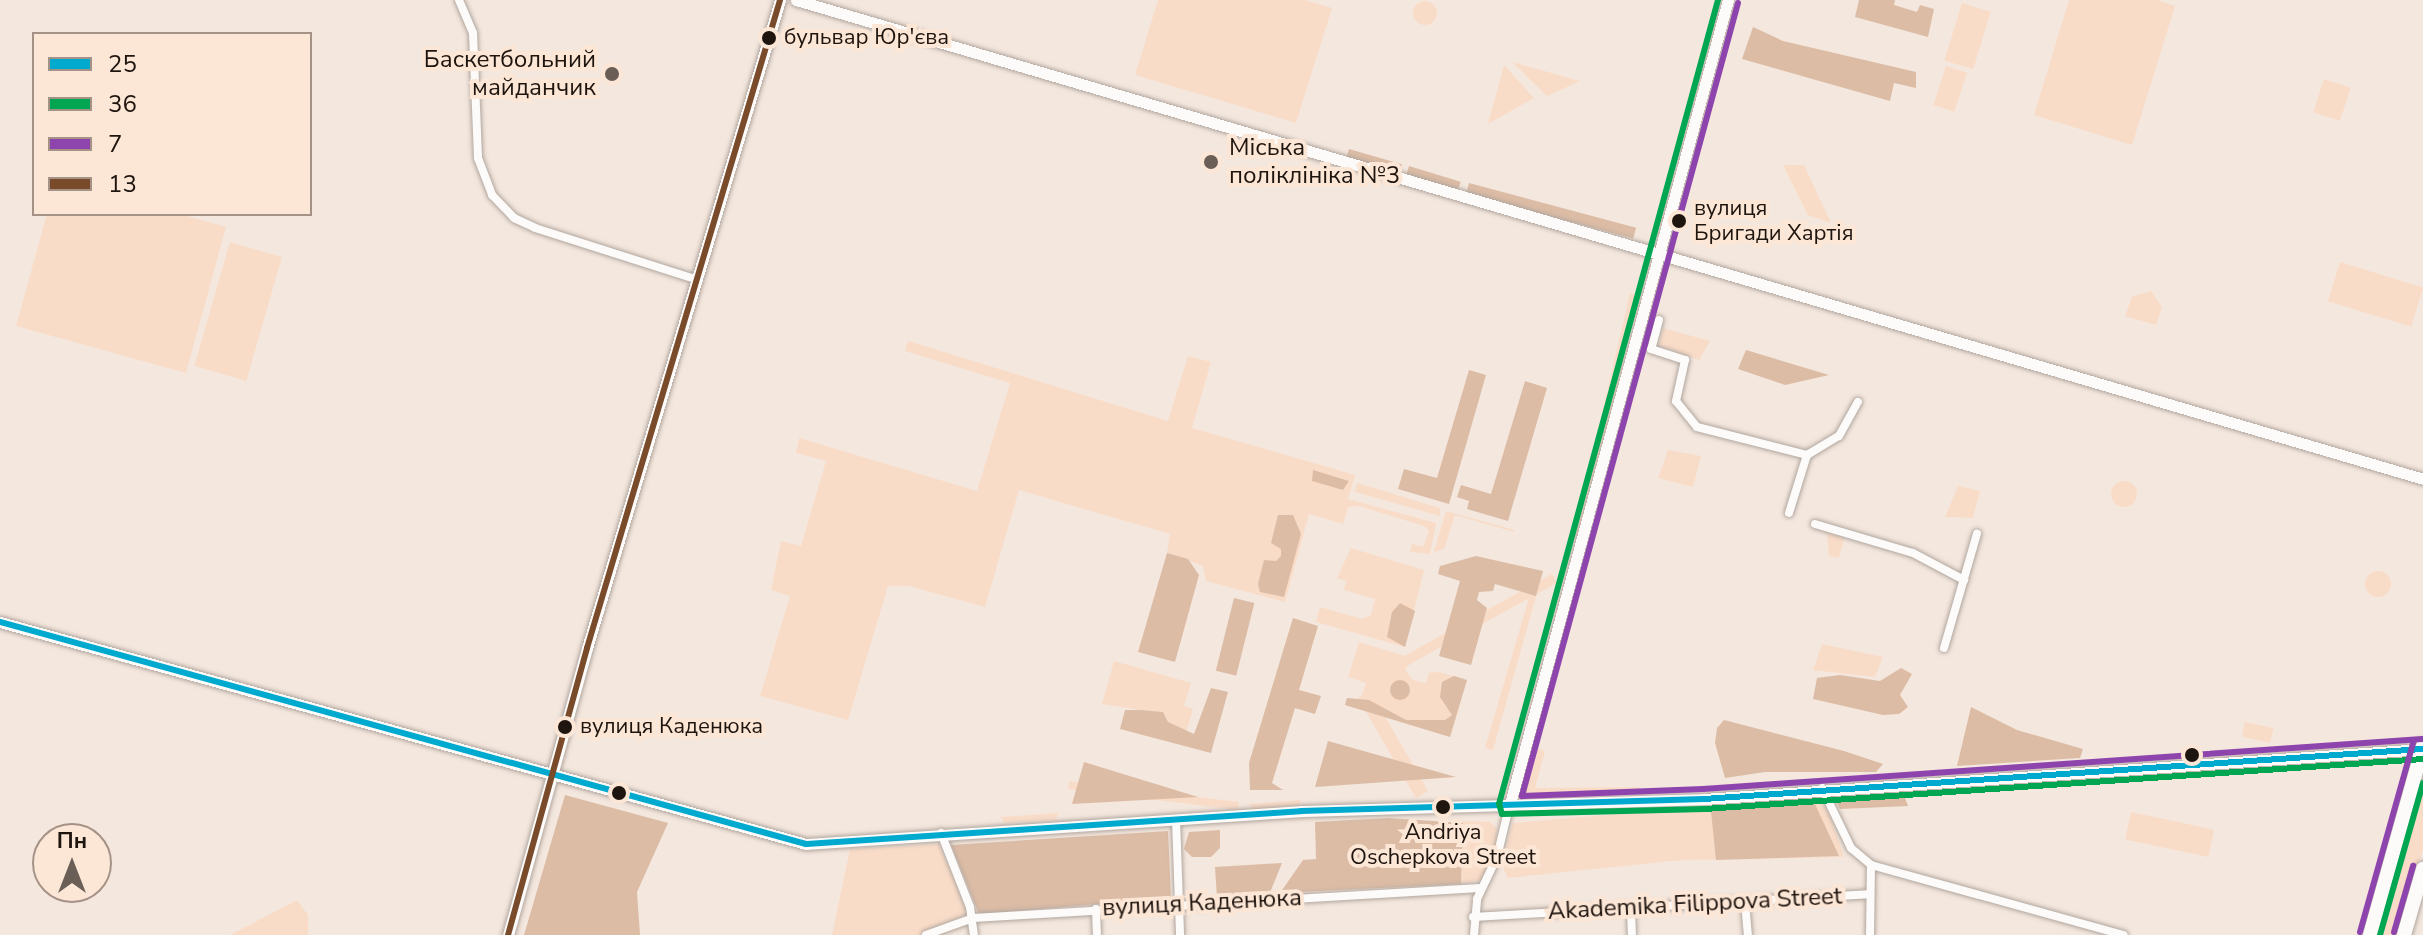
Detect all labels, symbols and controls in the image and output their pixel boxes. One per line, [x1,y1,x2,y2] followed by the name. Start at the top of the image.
[784,25,949,51] place label: бульвар Юр'єва
[761,30,777,46] marker: бульвар Юр'єва
[32,32,312,216] legend
[424,46,596,102] place label: Баскетбольний майданчик
[108,48,137,80] text: 25
[603,65,621,83] marker: Баскетбольний майданчик
[108,88,137,120] text: 36
[108,128,122,160] text: 7
[1229,134,1400,190] place label: Міська поліклініка №3
[1200,151,1222,173] marker: Міська поліклініка №3
[108,168,137,200] text: 13
[1694,195,1854,246] place label: вулиця Бригади Хартія
[1671,213,1687,229] marker: вулиця Бригади Хартія
[580,714,763,740] place label: вулиця Каденюка
[557,719,573,735] marker: вулиця Каденюка
[2184,747,2200,763] unlabelled marker
[611,785,627,801] unlabelled marker
[1435,799,1451,815] marker: Andriya Oschepkova Street
[1350,819,1536,870] place label: Andriya Oschepkova Street
[32,823,112,903] north arrow
[57,826,87,856] text: Пн
[1547,882,1843,926] street label: Akademika Filippova Street
[1101,883,1303,923] street label: вулиця Каденюка

